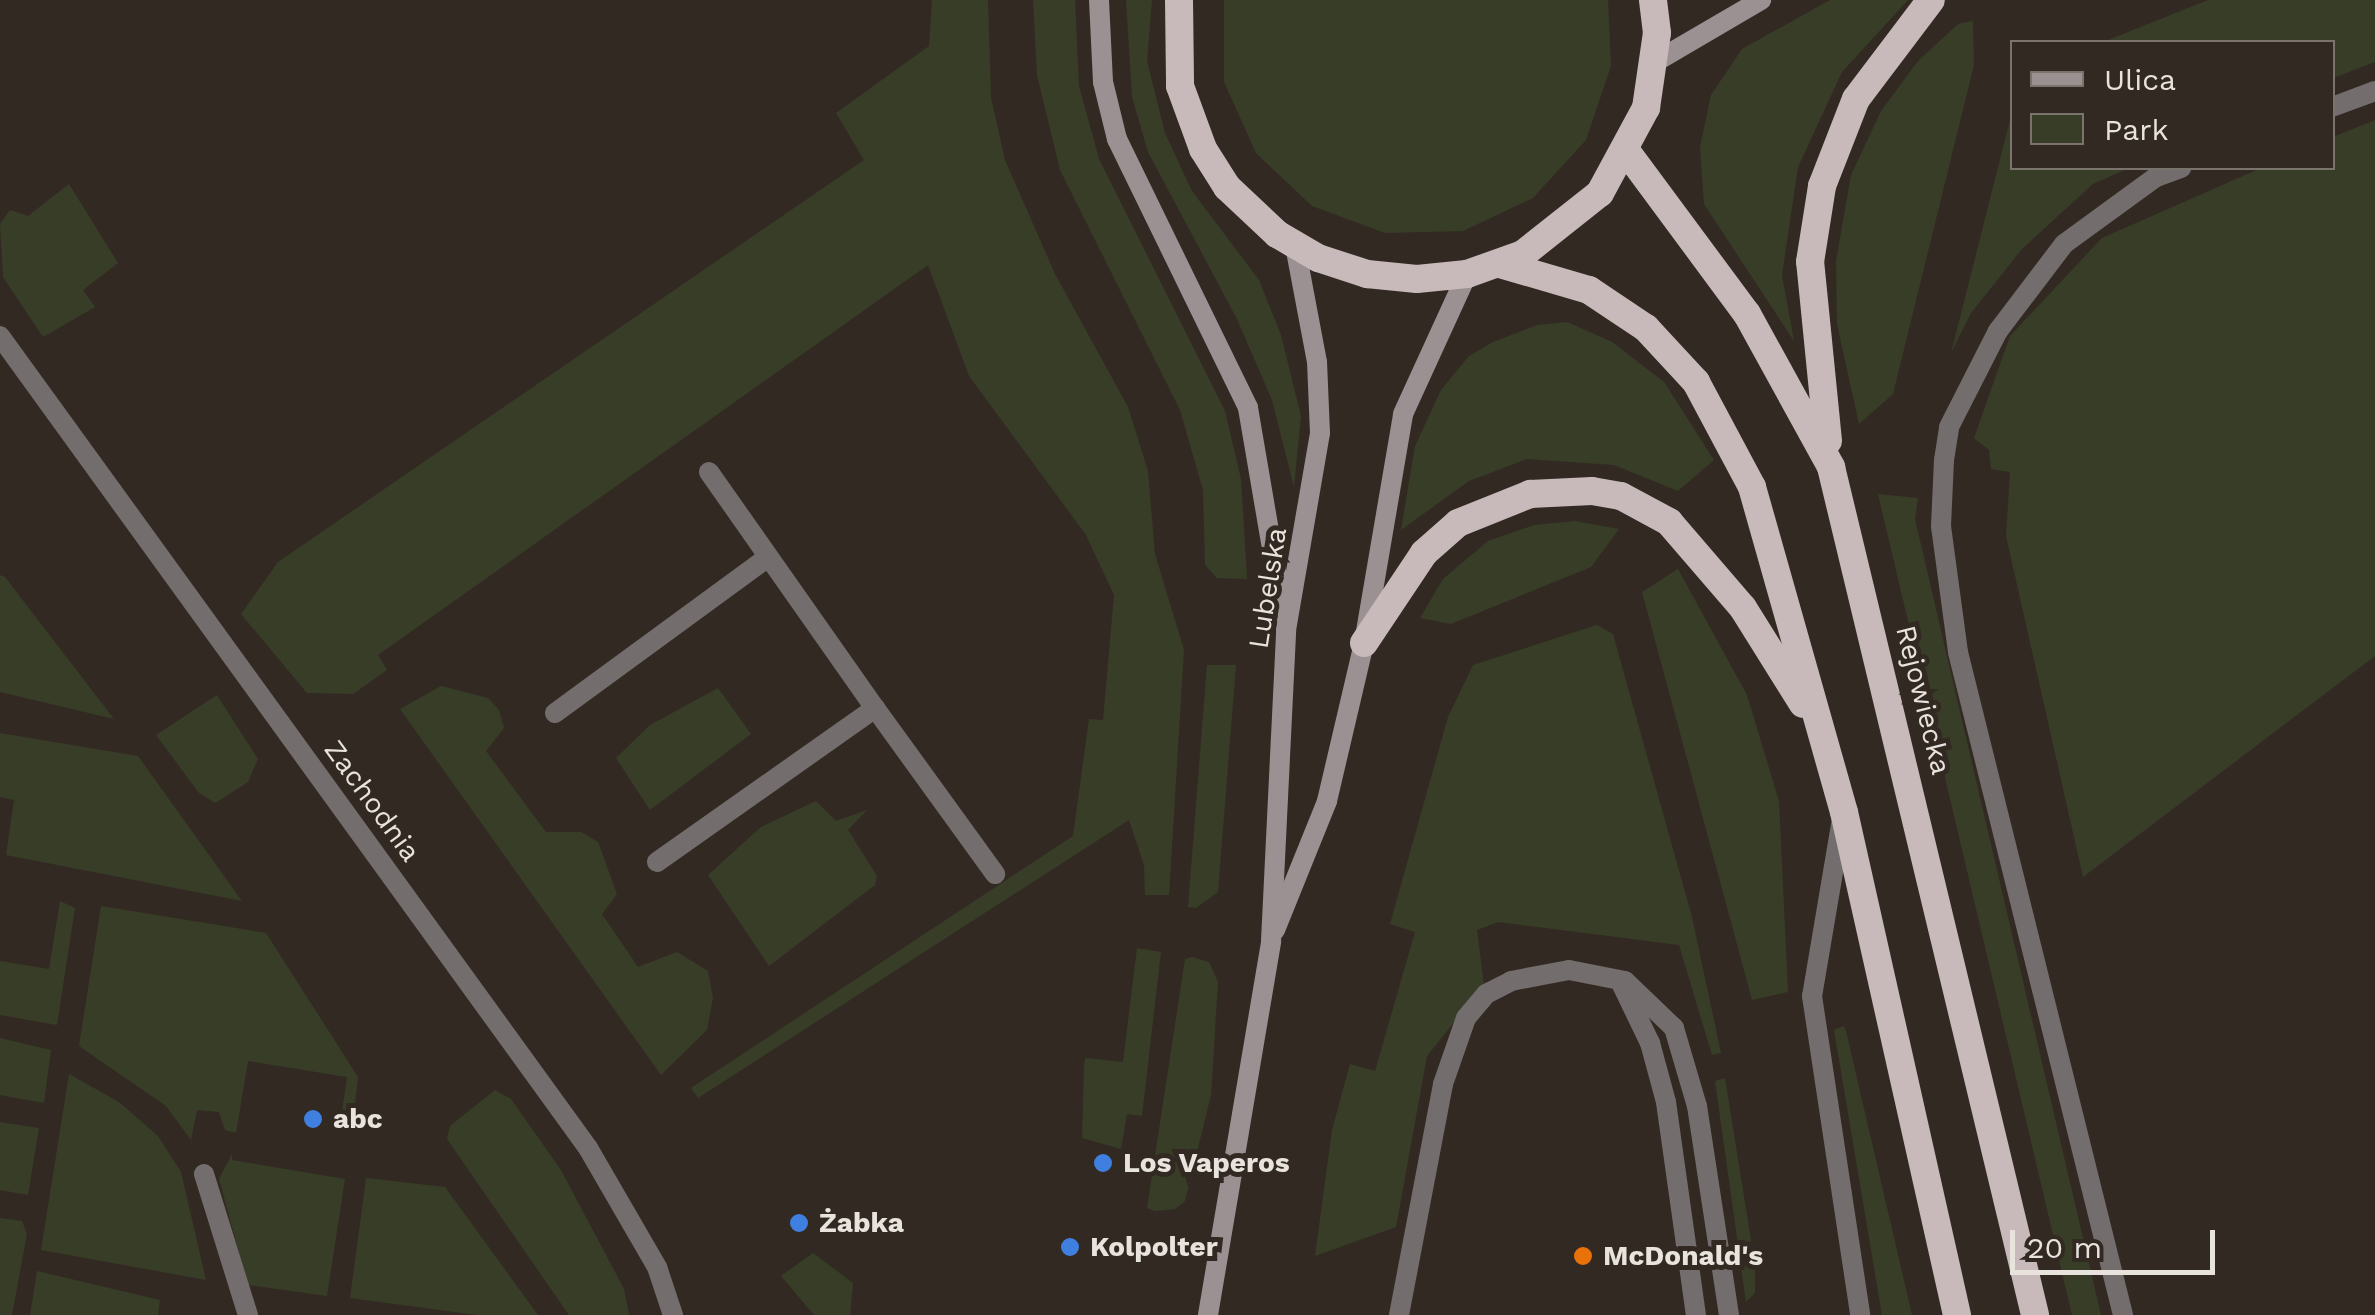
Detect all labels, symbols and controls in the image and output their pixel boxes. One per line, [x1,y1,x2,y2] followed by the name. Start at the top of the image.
[2010,40,2335,170] legend
[2104,62,2176,97] text: Ulica
[2104,112,2169,147] text: Park
[1242,525,1294,651] street label: Lubelska
[1888,622,1958,778] street label: Rejowiecka
[317,734,427,868] street label: Zachodnia
[333,1102,383,1136] place label: abc
[302,1108,324,1130] marker: abc
[1123,1146,1290,1180] place label: Los Vaperos
[1092,1152,1114,1174] marker: Los Vaperos
[819,1206,904,1240] place label: Żabka
[2015,1210,2220,1272] scale bar
[788,1212,810,1234] marker: Żabka
[1090,1230,1218,1264] place label: Kolpolter
[2027,1230,2102,1265] text: 20 m
[1059,1236,1081,1258] marker: Kolpolter
[1603,1239,1763,1273] place label: McDonald's
[1572,1245,1594,1267] marker: McDonald's

